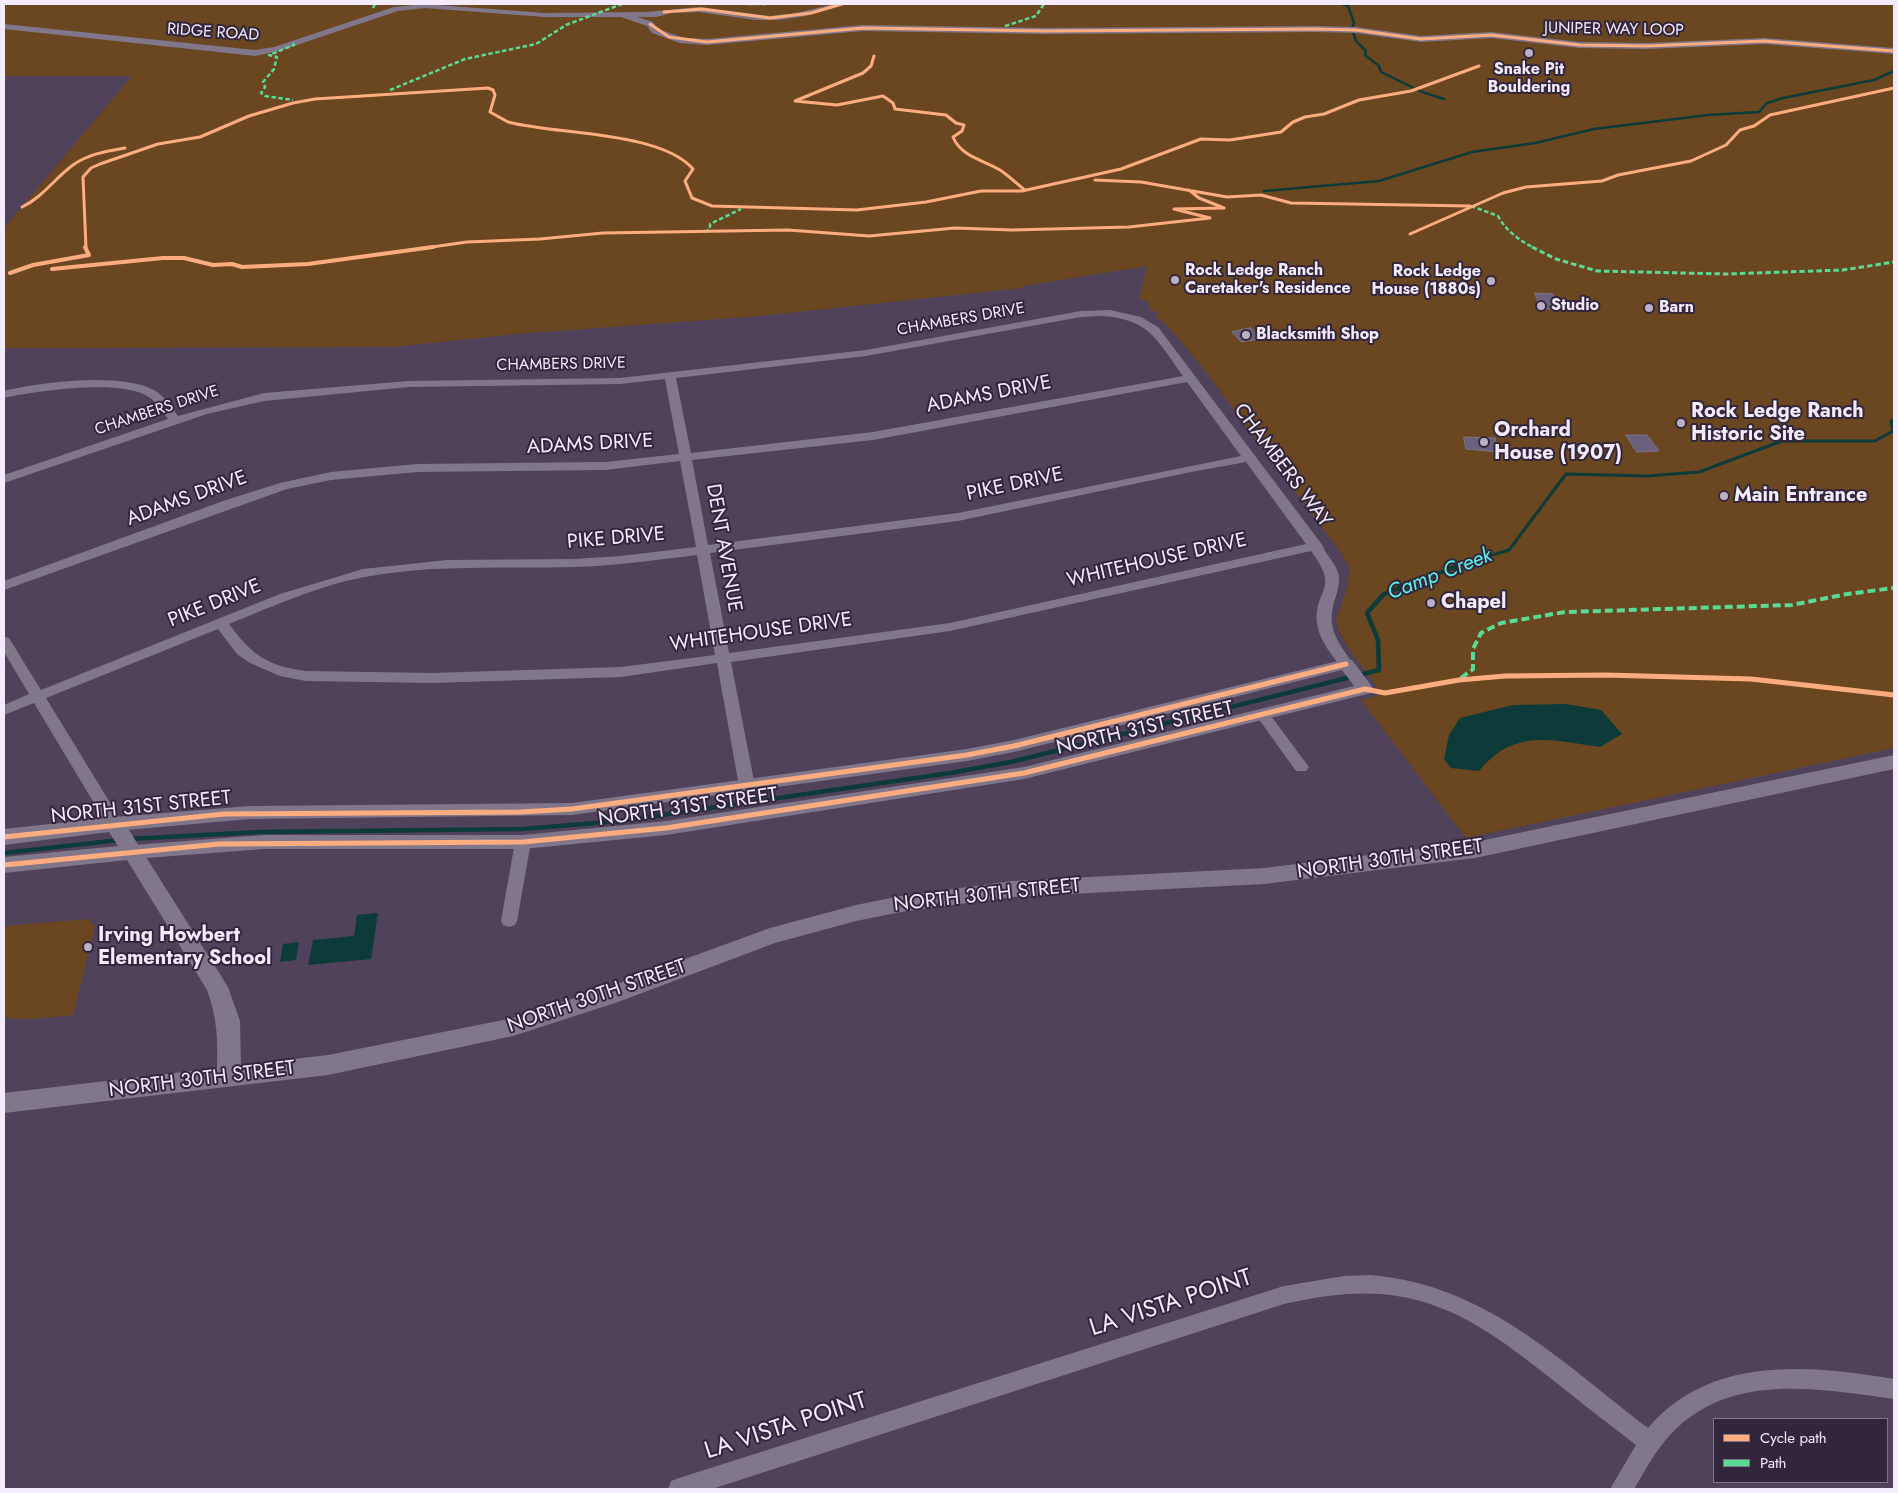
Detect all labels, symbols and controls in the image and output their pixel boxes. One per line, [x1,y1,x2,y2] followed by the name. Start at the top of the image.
[1544,19,1684,41] street label: JUNIPER WAY LOOP
[166,20,260,46] street label: RIDGE ROAD
[1523,47,1535,59] marker: Snake Pit Bouldering
[1488,60,1570,98] place label: Snake Pit Bouldering
[1185,261,1351,299] place label: Rock Ledge Ranch Caretaker's Residence
[1372,262,1481,300] place label: Rock Ledge House (1880s)
[1169,274,1181,286] marker: Rock Ledge Ranch Caretaker's Residence
[1485,275,1497,287] marker: Rock Ledge House (1880s)
[1551,296,1599,316] place label: Studio
[1659,298,1694,318] place label: Barn
[896,299,1026,341] street label: CHAMBERS DRIVE
[1535,300,1547,312] marker: Studio
[1643,302,1655,314] marker: Barn
[1256,325,1379,345] place label: Blacksmith Shop
[1240,329,1252,341] marker: Blacksmith Shop
[496,354,626,376] street label: CHAMBERS DRIVE
[925,371,1053,419] street label: ADAMS DRIVE
[93,382,221,440] street label: CHAMBERS DRIVE
[1228,399,1336,533] street label: CHAMBERS WAY
[1691,400,1864,447] place label: Rock Ledge Ranch Historic Site
[1675,417,1687,429] marker: Rock Ledge Ranch Historic Site
[1494,419,1622,466] place label: Orchard House (1907)
[526,430,654,460] street label: ADAMS DRIVE
[1478,436,1490,448] marker: Orchard House (1907)
[965,463,1065,507] street label: PIKE DRIVE
[123,466,251,532] street label: ADAMS DRIVE
[700,482,746,614] street label: DENT AVENUE
[1734,484,1867,508] place label: Main Entrance
[1718,490,1730,502] marker: Main Entrance
[566,523,666,555] street label: PIKE DRIVE
[1065,529,1249,593] street label: WHITEHOUSE DRIVE
[1384,544,1496,606] water label: Camp Creek
[165,575,265,633] street label: PIKE DRIVE
[1441,591,1506,615] place label: Chapel
[1425,597,1437,609] marker: Chapel
[668,608,854,658] street label: WHITEHOUSE DRIVE
[1054,697,1236,761] street label: NORTH 31ST STREET
[597,784,779,832] street label: NORTH 31ST STREET
[50,787,232,829] street label: NORTH 31ST STREET
[1296,835,1484,885] street label: NORTH 30TH STREET
[893,874,1081,918] street label: NORTH 30TH STREET
[98,924,271,971] place label: Irving Howbert Elementary School
[82,941,94,953] marker: Irving Howbert Elementary School
[505,955,689,1039] street label: NORTH 30TH STREET
[108,1057,296,1103] street label: NORTH 30TH STREET
[1086,1264,1256,1344] street label: LA VISTA POINT
[701,1387,871,1467] street label: LA VISTA POINT
[1713,1418,1888,1483] legend
[1760,1427,1827,1449] text: Cycle path
[1760,1452,1786,1474] text: Path

